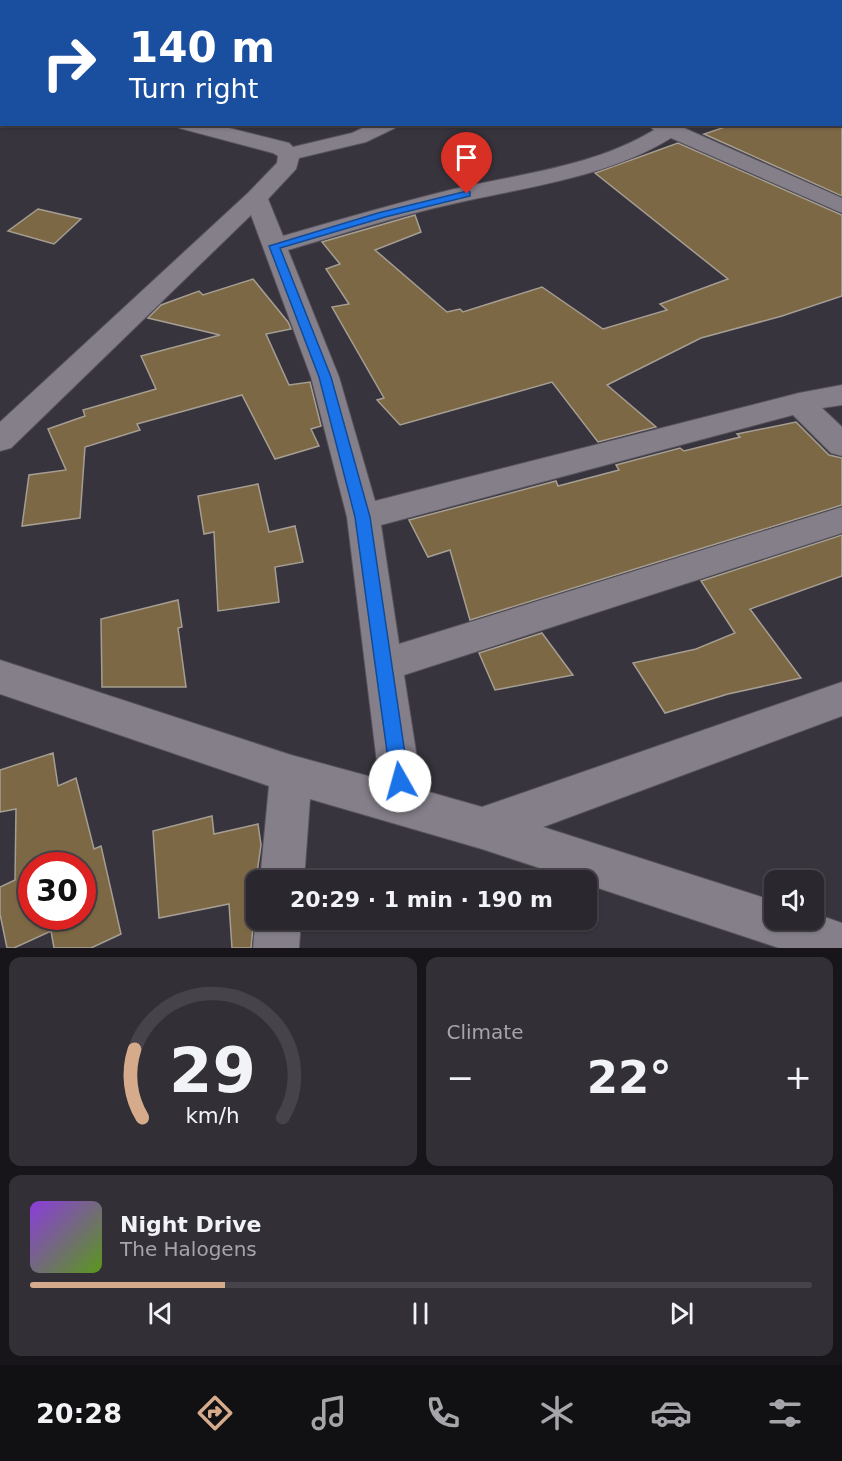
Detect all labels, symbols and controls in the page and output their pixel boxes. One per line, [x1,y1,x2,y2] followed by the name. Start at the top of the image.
[129,23,275,72] text: 140 m
[30,24,108,102] icon: right
[129,73,258,104] text: Turn right
[441,132,492,194] pin
[450,141,483,174] icon: arrive
[368,749,432,813] position arrow
[18,852,96,930] speed limit sign: 30
[764,870,824,930] map controls
[764,870,824,930] button: sound
[290,887,553,912] text: 20:29 · 1 min · 190 m
[447,1020,523,1044] text: Climate
[169,1034,256,1107] text: 29
[587,1051,672,1104] text: 22°
[447,1058,474,1097] text: −
[784,1058,812,1097] text: +
[186,1104,240,1129] text: km/h
[120,1212,261,1237] text: Night Drive
[120,1237,257,1261] text: The Halogens
[144,1297,177,1330] icon: previous
[404,1297,437,1330] icon: pause
[665,1297,698,1330] icon: next
[194,1392,236,1434] icon: directions
[308,1392,350,1434] icon: music
[422,1392,464,1434] icon: phone
[536,1392,578,1434] icon: climate
[650,1392,692,1434] icon: car
[764,1392,806,1434] icon: filters
[36,1398,122,1429] text: 20:28

